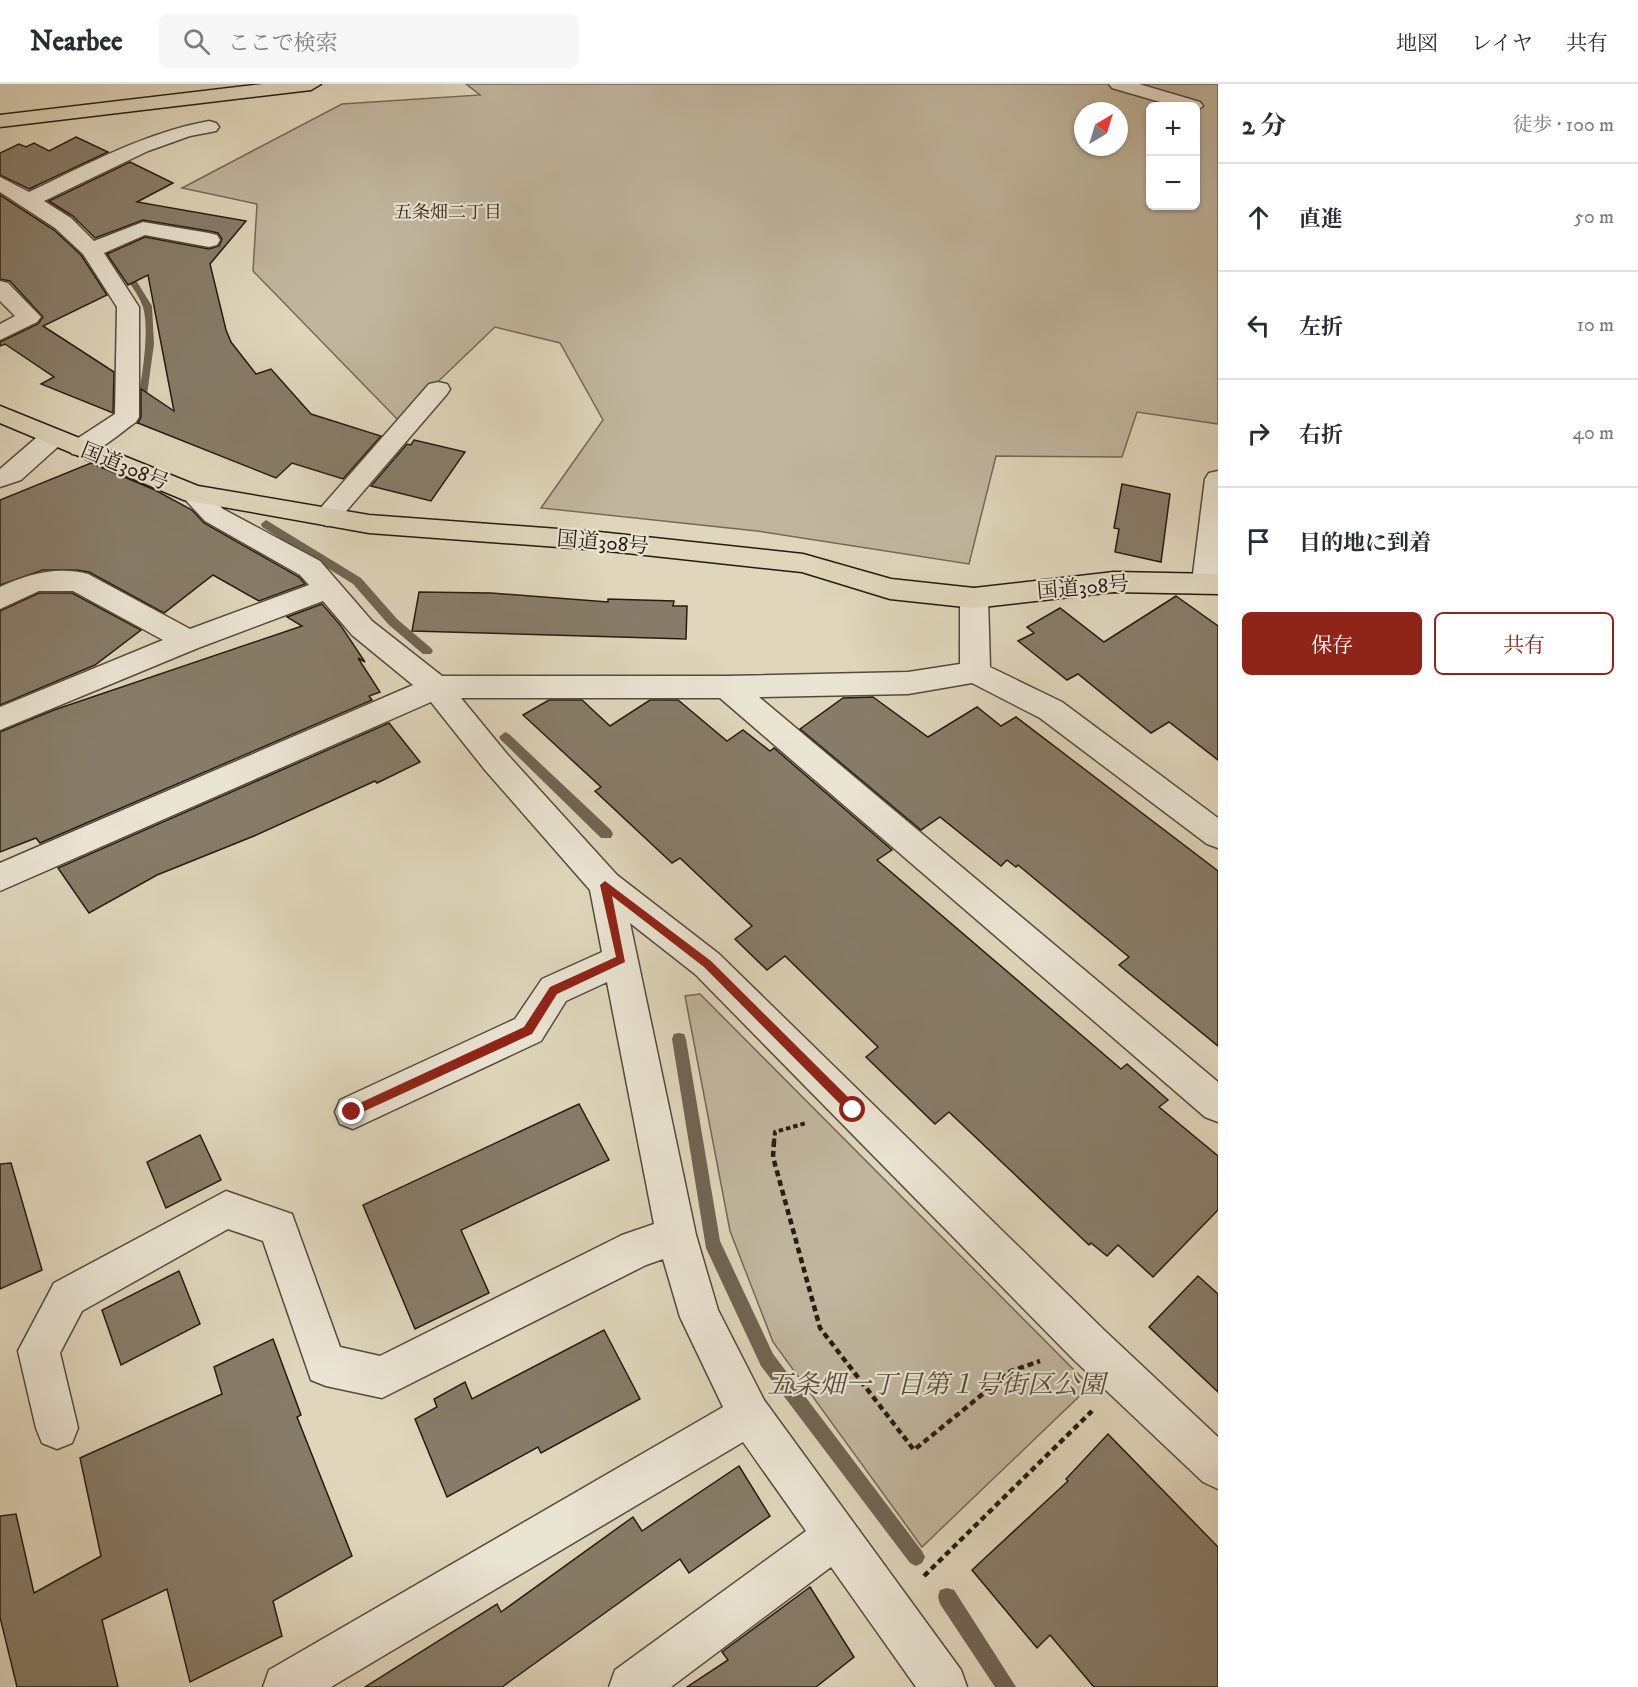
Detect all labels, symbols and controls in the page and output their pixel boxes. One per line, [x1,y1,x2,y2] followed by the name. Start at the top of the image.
[159,14,579,68] search box
[30,24,123,59] text: Nearbee
[180,25,213,58] icon: search
[228,30,338,57] text: ここで検索
[1396,31,1438,57] text: 地図
[1471,31,1533,57] text: レイヤ
[1566,31,1608,57] text: 共有
[1074,102,1128,156] north arrow
[1146,102,1200,210] map controls
[1146,102,1200,156] button: +
[1242,110,1286,143] text: 2 分
[1512,113,1614,138] text: 徒歩 · 100 m
[1146,156,1200,210] button: −
[1242,201,1275,234] icon: ahead
[394,202,502,224] district label: 五条畑二丁目
[1574,205,1614,230] text: 50 m
[1299,206,1343,233] text: 直進
[1242,309,1275,342] icon: left
[1577,313,1614,338] text: 10 m
[1299,314,1343,341] text: 左折
[1242,417,1275,450] icon: right
[1572,421,1614,446] text: 40 m
[1299,422,1343,449] text: 右折
[77,438,172,496] street label: 国道308号
[1242,525,1275,558] icon: arrive
[556,526,650,560] street label: 国道308号
[1299,530,1431,557] text: 目的地に到着
[1036,571,1130,605] street label: 国道308号
[1242,612,1422,675] button: 保存
[1434,612,1614,675] button: 共有
[839,1096,865,1122] route start
[338,1098,364,1124] route end
[767,1369,1109,1402] park label: 五条畑一丁目第１号街区公園

